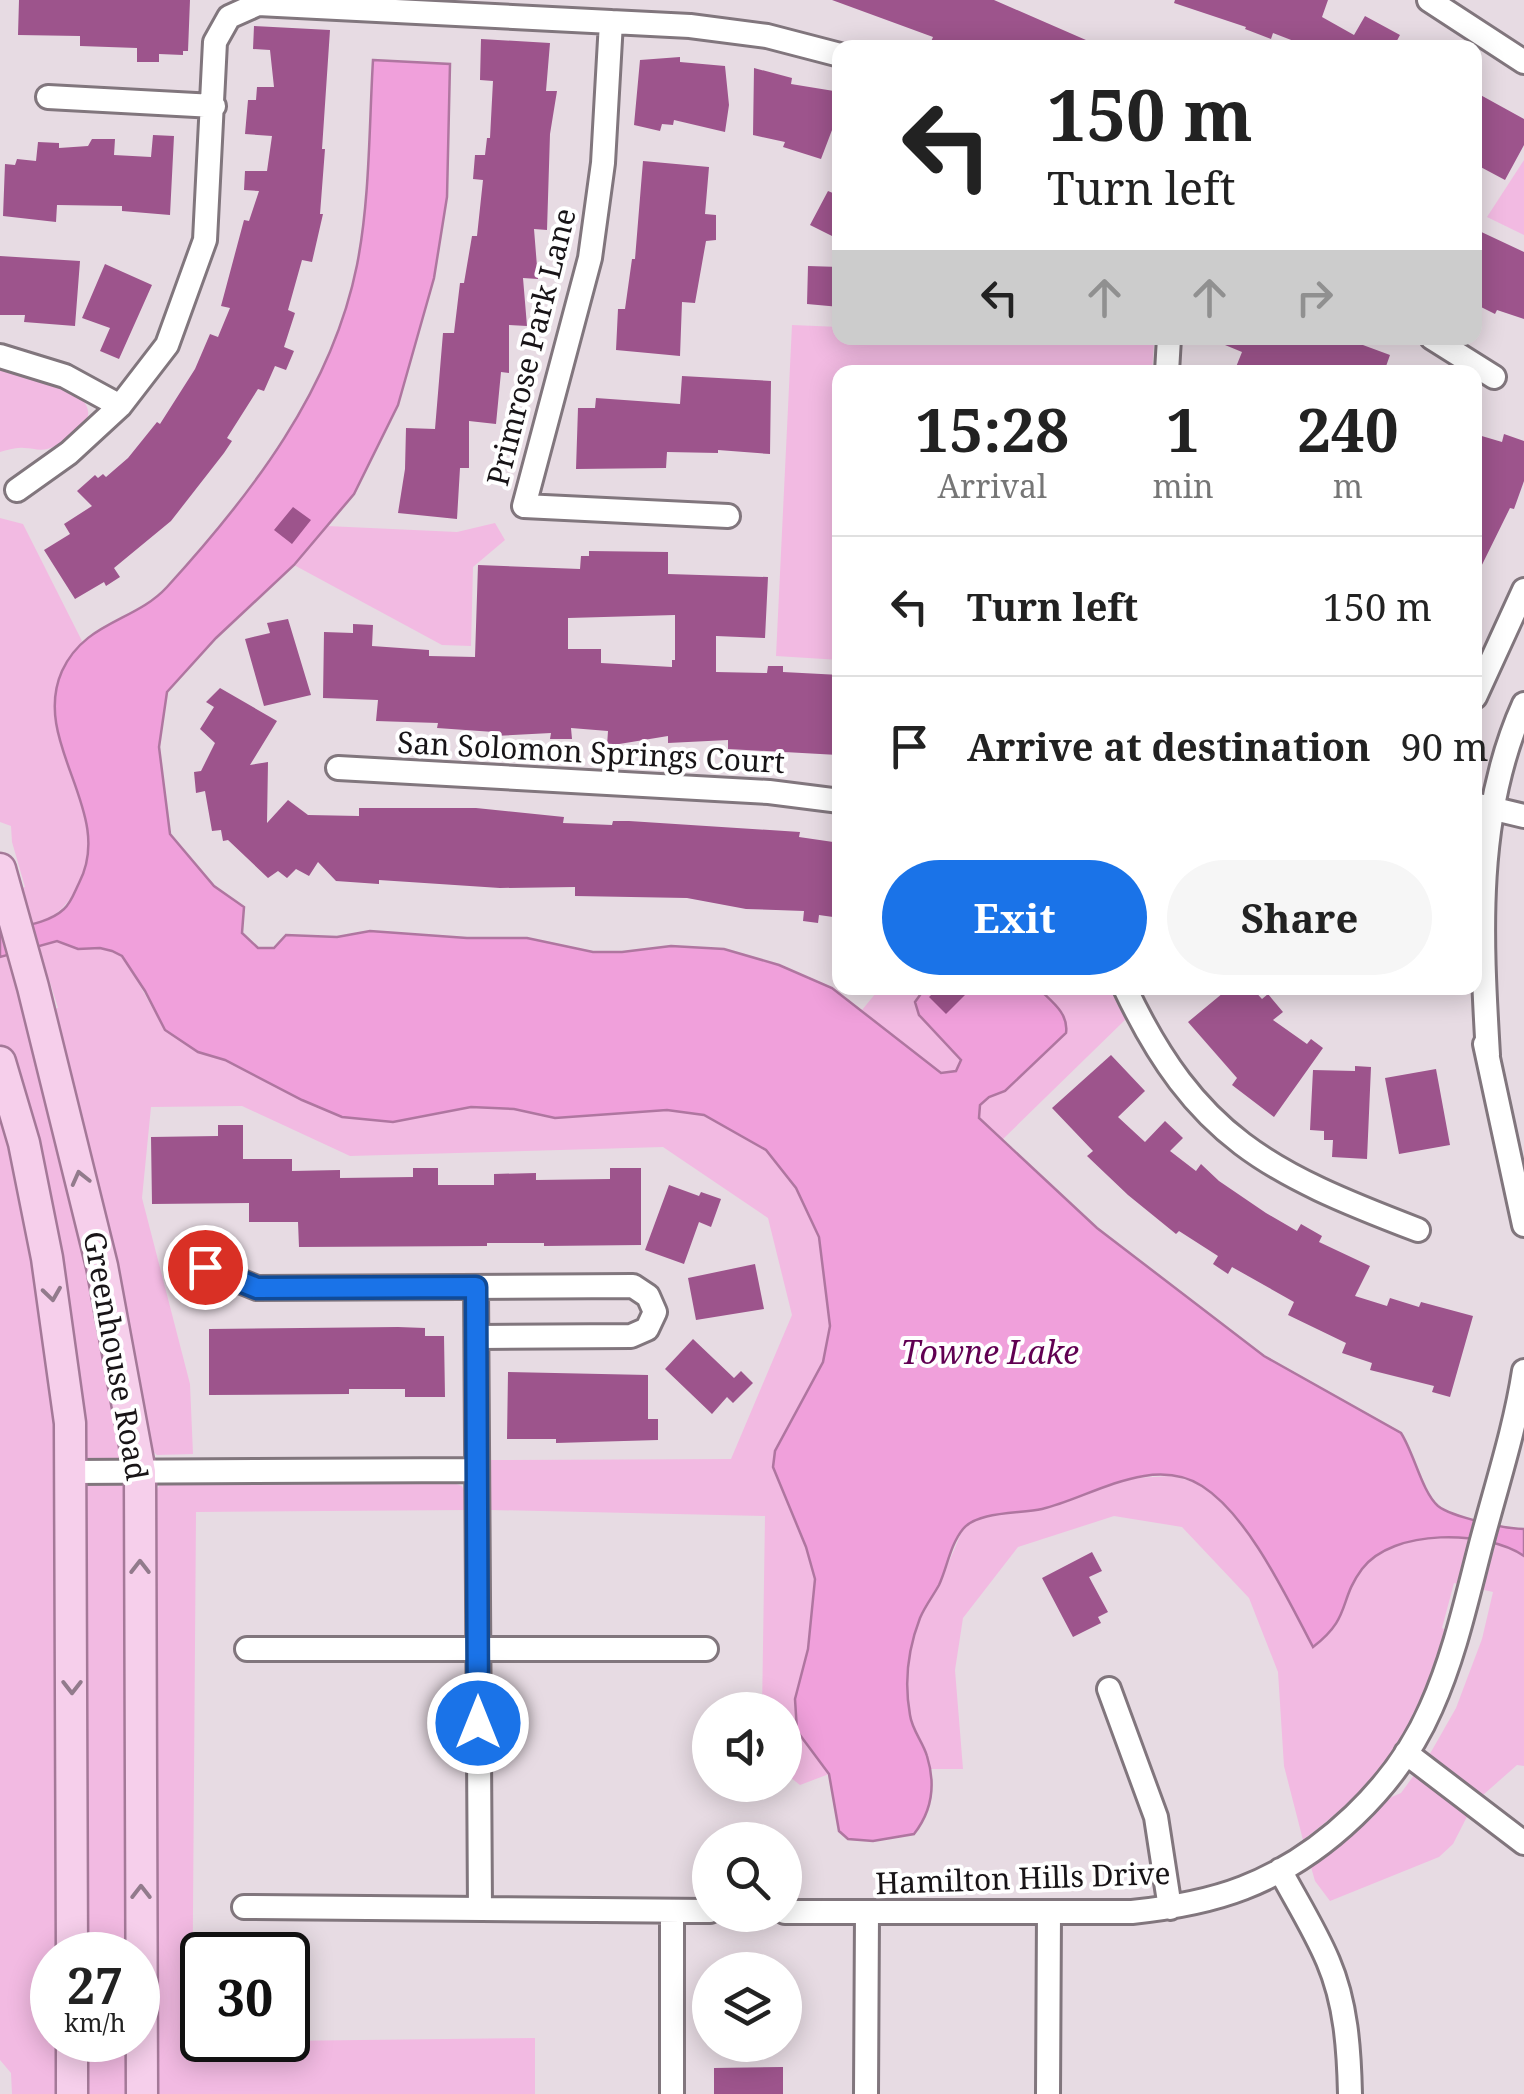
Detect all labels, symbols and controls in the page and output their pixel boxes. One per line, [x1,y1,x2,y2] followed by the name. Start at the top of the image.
[1047,66,1253,162] text: 150 m
[882,80,1012,210] icon: left
[1047,157,1236,218] text: Turn left
[476,204,585,490] street label: Primrose Park Lane
[972,270,1027,325] icon: left
[1077,270,1132,325] icon: ahead
[1182,270,1237,325] icon: ahead
[1287,270,1342,325] icon: right
[915,388,1069,470] text: 15:28
[1166,388,1200,470] text: 1
[1297,388,1399,470] text: 240
[938,464,1047,507] text: Arrival
[1153,464,1214,507] text: min
[1333,464,1363,507] text: m
[882,579,937,634] icon: left
[967,580,1138,632] text: Turn left
[1322,580,1432,632] text: 150 m
[882,719,937,774] icon: arrive
[967,720,1371,772] text: Arrive at destination
[1401,720,1489,772] text: 90 m
[396,721,786,782] street label: San Solomon Springs Court
[882,860,1147,975] button: Exit
[1167,860,1432,975] button: Share
[71,1170,92,1187] one-way arrow
[163,1225,248,1310] pin
[74,1228,159,1483] street label: Greenhouse Road
[178,1240,233,1295] icon: arrive
[40,1285,61,1302] one-way arrow
[901,1330,1079,1373] water label: Towne Lake
[129,1558,151,1574] one-way arrow
[426,1671,530,1775] position arrow
[61,1680,83,1696] one-way arrow
[692,1692,802,2062] map controls
[692,1692,802,1802] button: sound
[692,1822,802,1932] button: search
[875,1852,1171,1903] street label: Hamilton Hills Drive
[130,1883,152,1898] one-way arrow
[180,1932,310,2062] speed limit sign: 30
[67,1951,123,2019] text: 27
[692,1952,802,2062] button: layers
[64,2005,126,2039] text: km/h

